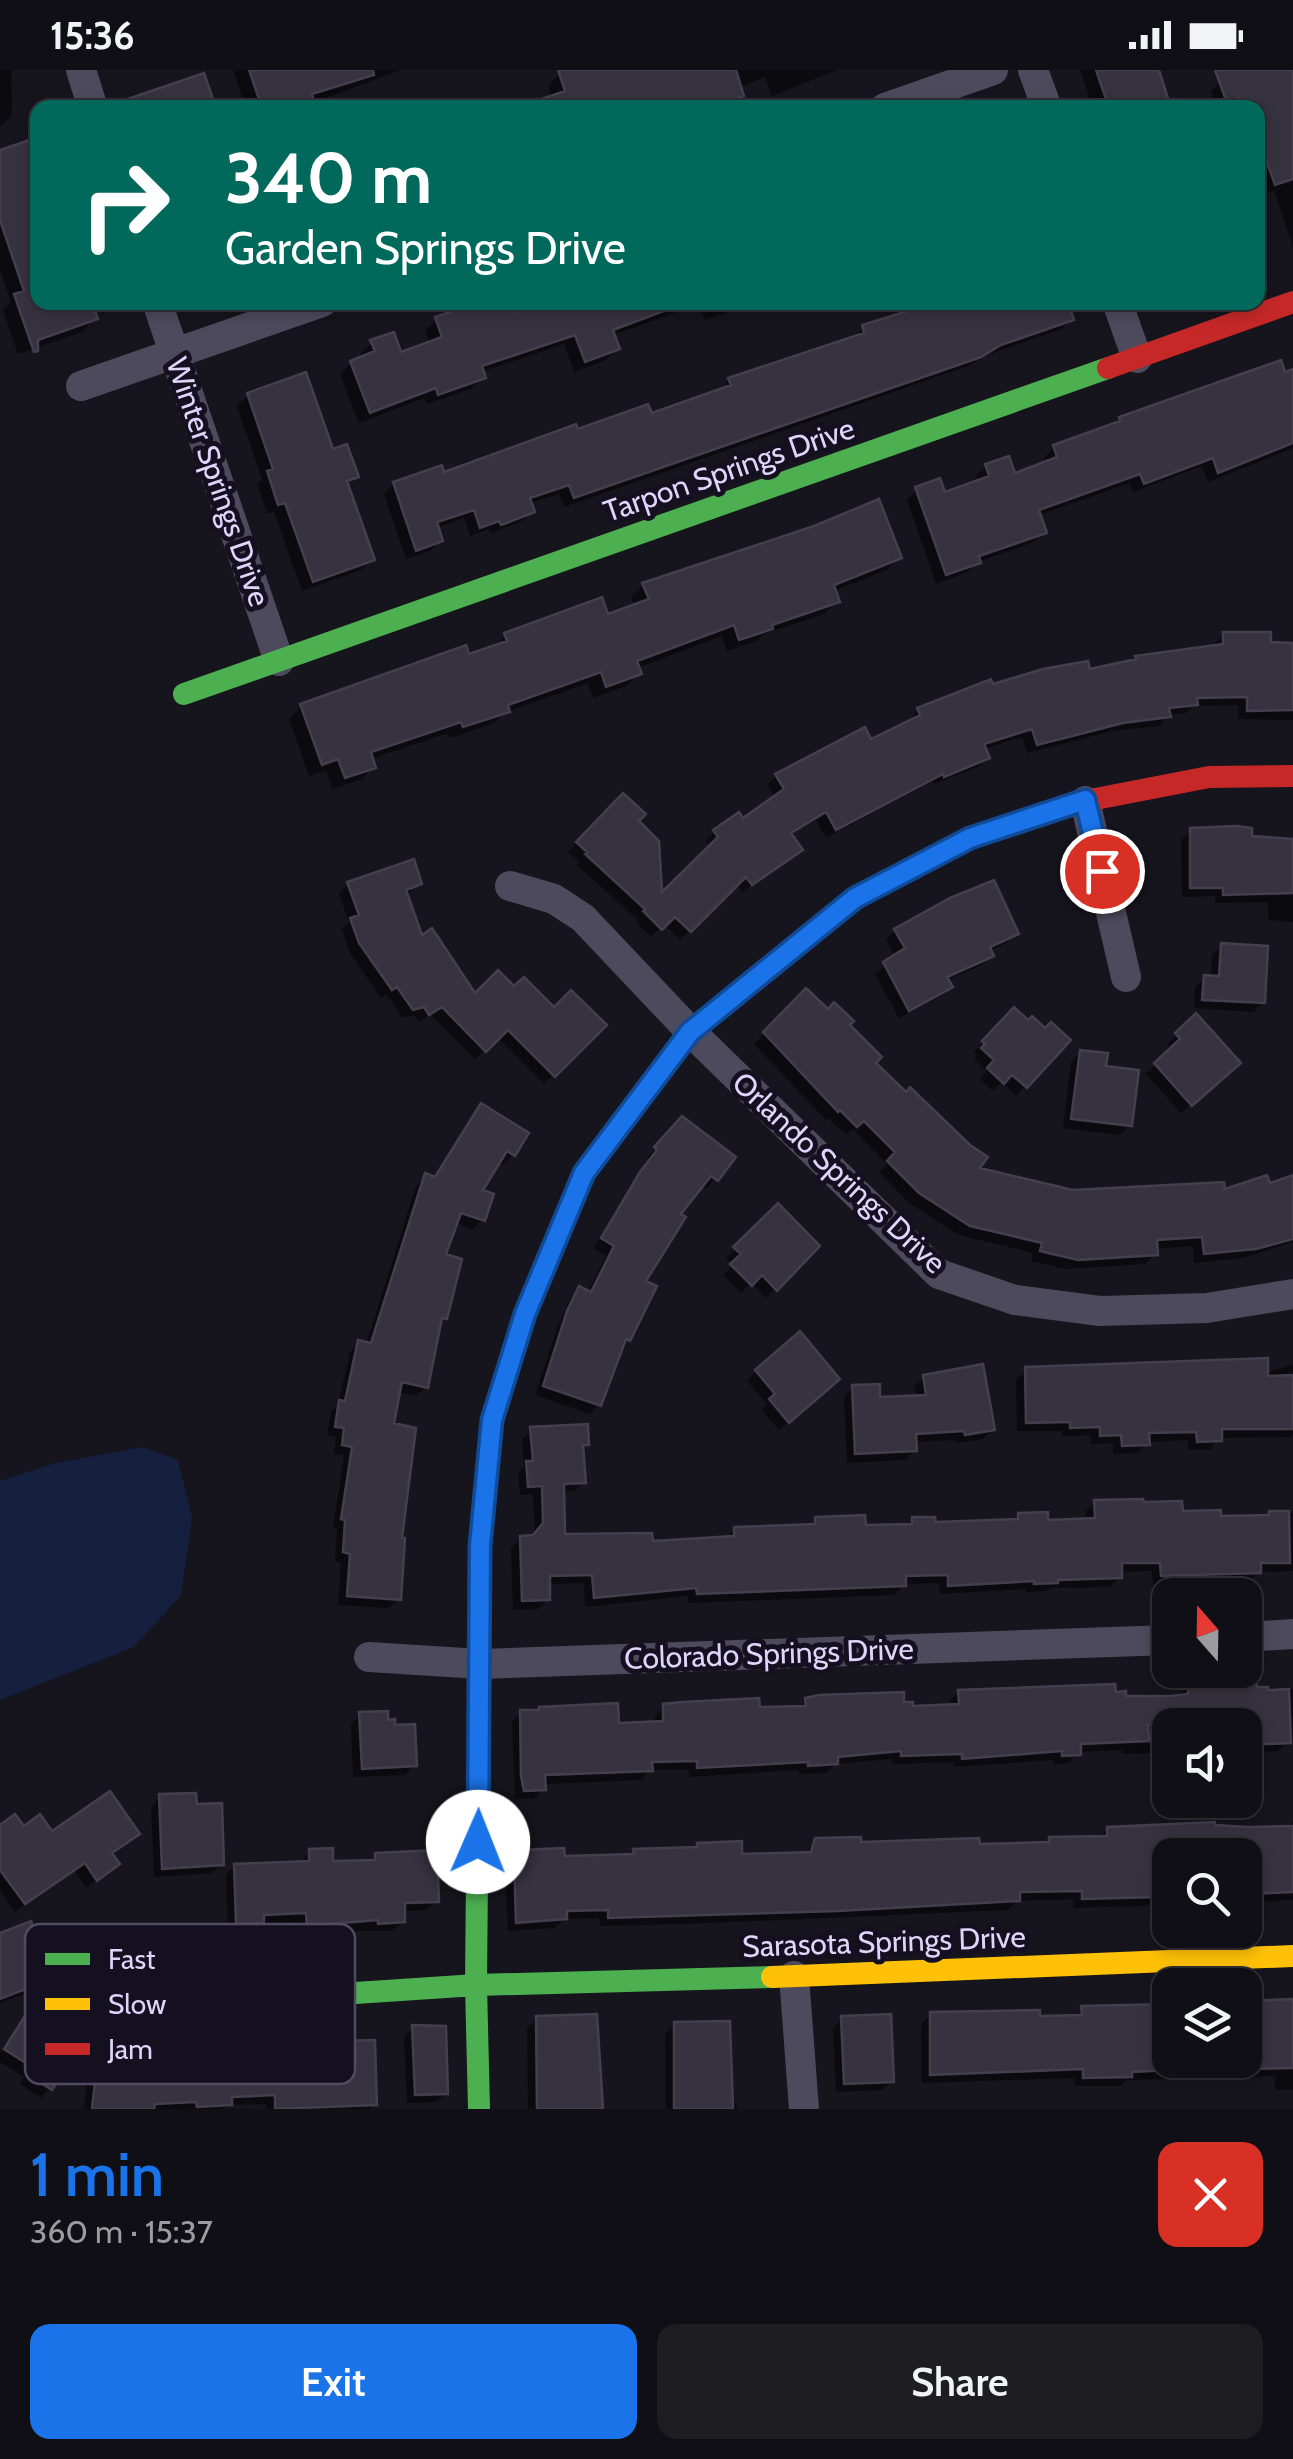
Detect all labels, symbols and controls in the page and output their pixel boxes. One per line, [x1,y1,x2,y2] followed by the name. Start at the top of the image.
[50,12,135,59] text: 15:36
[225,135,432,221] text: 340 m
[60,140,190,270] icon: right
[225,221,626,275] text: Garden Springs Drive
[159,353,278,611] street label: Winter Springs Drive
[599,409,859,530] street label: Tarpon Springs Drive
[1060,829,1145,914] pin
[1075,844,1130,899] icon: arrive
[725,1064,954,1281] street label: Orlando Springs Drive
[1152,1578,1262,1688] north arrow
[1152,1578,1262,2078] map controls
[624,1630,914,1677] street label: Colorado Springs Drive
[1152,1708,1262,1818] button: sound
[426,1790,530,1894] position arrow
[1152,1838,1262,1948] button: search
[742,1918,1026,1965] street label: Sarasota Springs Drive
[25,1924,355,2084] legend
[108,1942,156,1976] text: Fast
[1152,1968,1262,2078] button: layers
[108,1987,166,2021] text: Slow
[107,2032,153,2066] text: Jam
[30,2138,164,2211] text: 1 min
[1158,2142,1263,2247] button: close
[30,2212,213,2251] text: 360 m · 15:37
[30,2324,637,2439] button: Exit
[657,2324,1263,2439] button: Share

